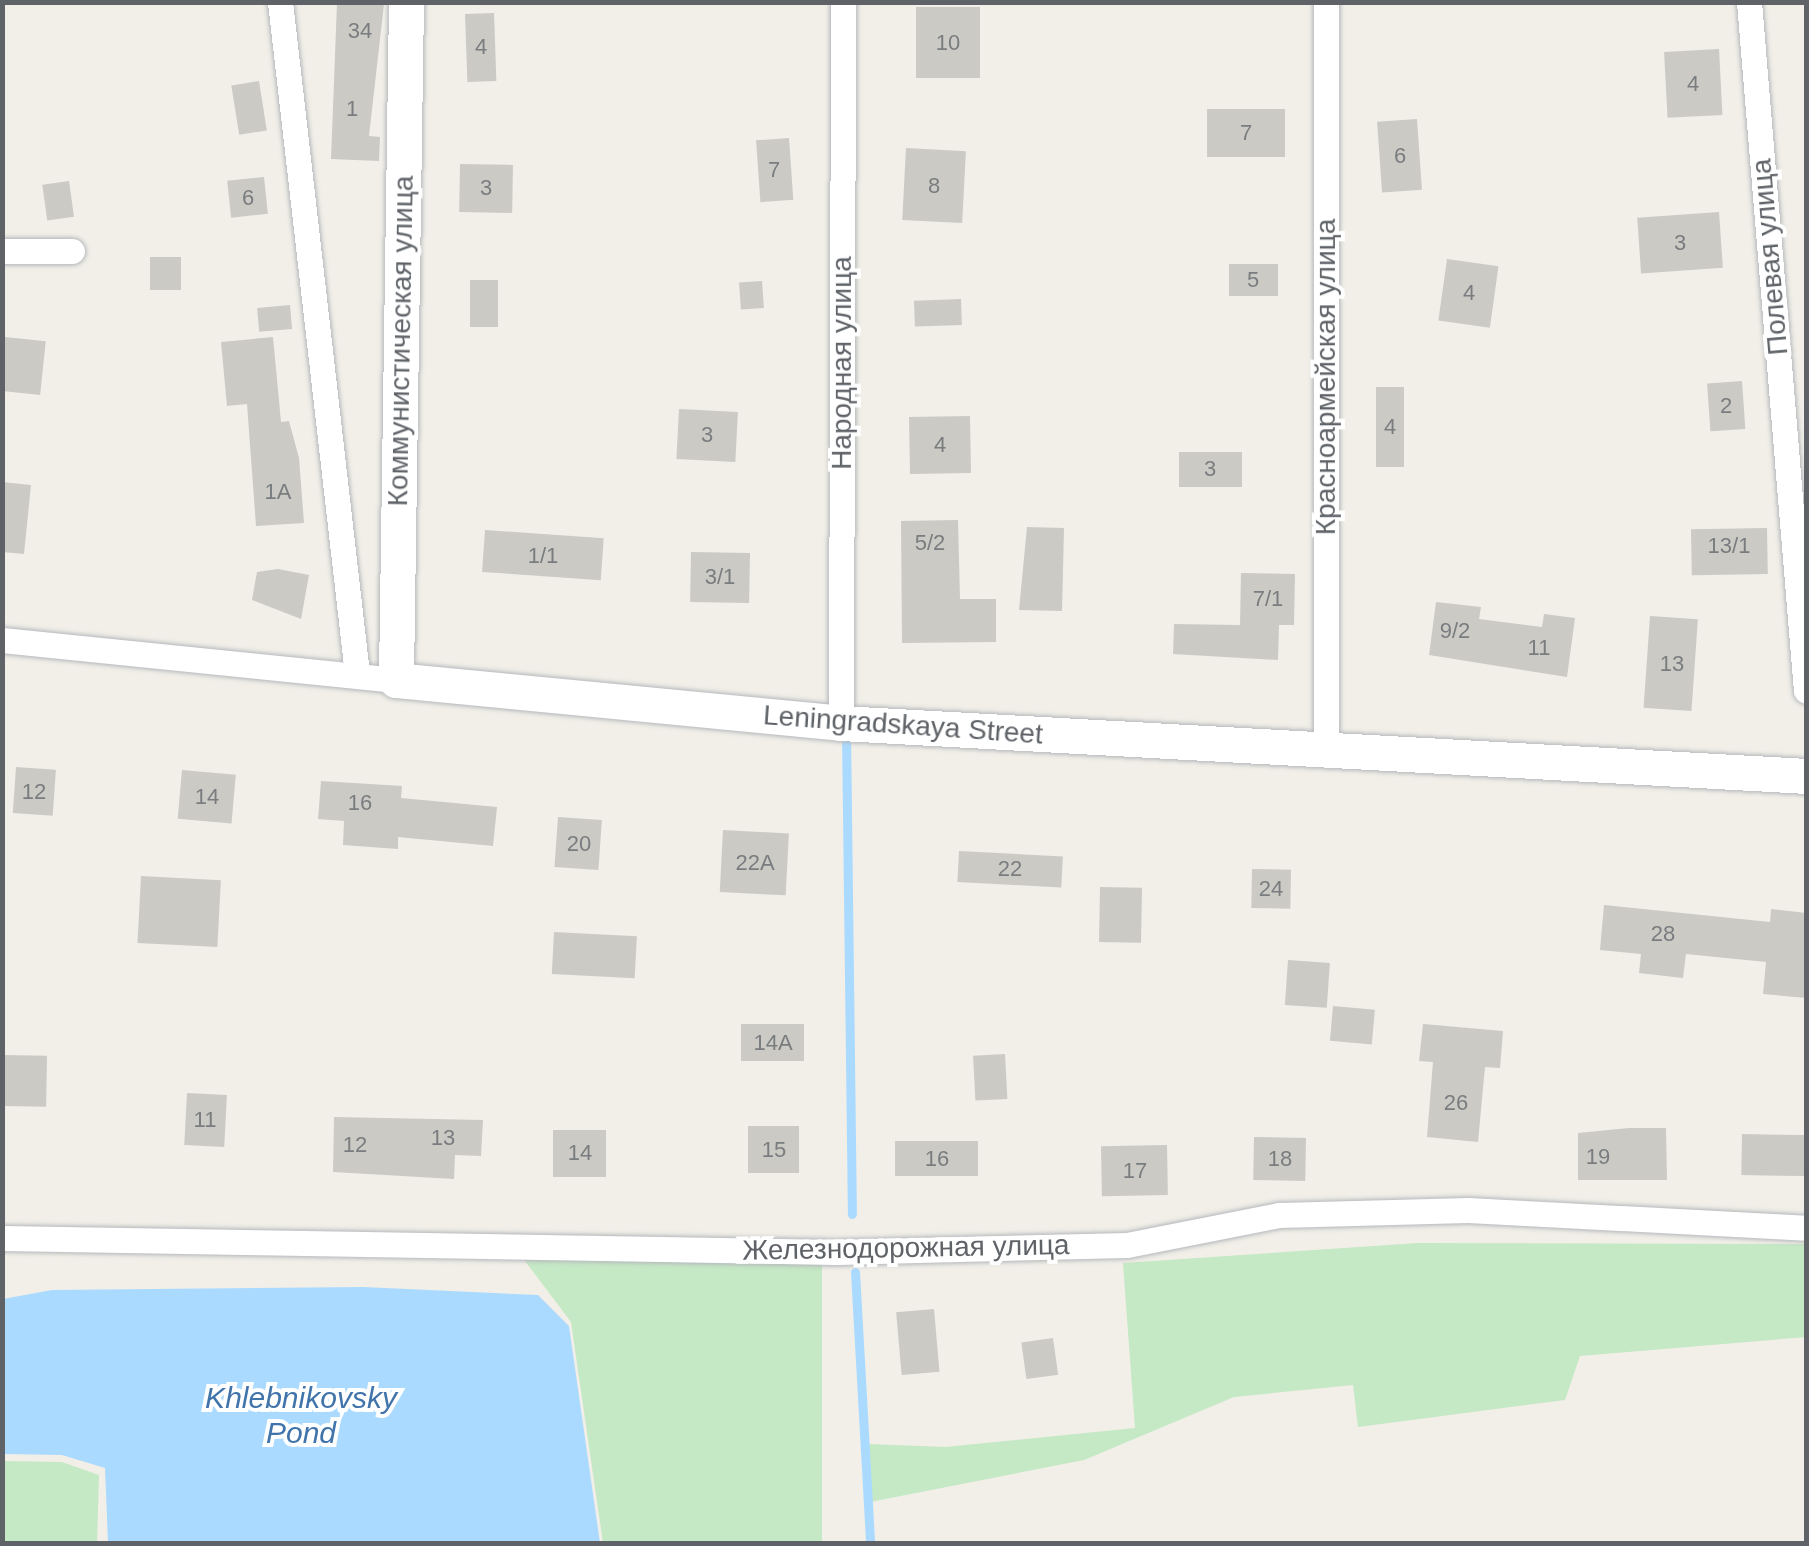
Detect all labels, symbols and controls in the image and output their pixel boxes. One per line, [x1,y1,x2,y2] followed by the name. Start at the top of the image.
[348,18,372,44] house number: 34
[936,30,960,56] house number: 10
[475,34,487,60] house number: 4
[1687,71,1699,97] house number: 4
[346,96,358,122] house number: 1
[1240,120,1252,146] house number: 7
[1394,143,1406,169] house number: 6
[768,157,780,183] house number: 7
[1745,157,1795,357] street label: Полевая улица
[928,173,940,199] house number: 8
[381,175,421,507] street label: Коммунистическая улица
[480,175,492,201] house number: 3
[242,185,254,211] house number: 6
[1309,219,1343,535] street label: Красноармейская улица
[1674,230,1686,256] house number: 3
[825,256,859,470] street label: Народная улица
[1247,267,1259,293] house number: 5
[1463,280,1475,306] house number: 4
[1720,393,1732,419] house number: 2
[1384,414,1396,440] house number: 4
[701,422,713,448] house number: 3
[934,432,946,458] house number: 4
[1204,456,1216,482] house number: 3
[265,479,291,505] house number: 1А
[915,530,945,556] house number: 5/2
[1708,533,1750,559] house number: 13/1
[528,543,558,569] house number: 1/1
[705,564,735,590] house number: 3/1
[1253,586,1283,612] house number: 7/1
[1440,618,1470,644] house number: 9/2
[1528,635,1550,661] house number: 11
[1660,651,1684,677] house number: 13
[762,698,1044,752] street label: Leningradskaya Street
[22,779,46,805] house number: 12
[195,784,219,810] house number: 14
[348,790,372,816] house number: 16
[567,831,591,857] house number: 20
[735,850,775,876] house number: 22А
[998,856,1022,882] house number: 22
[1259,876,1283,902] house number: 24
[1651,921,1675,947] house number: 28
[753,1030,793,1056] house number: 14А
[1444,1090,1468,1116] house number: 26
[194,1107,216,1133] house number: 11
[431,1125,455,1151] house number: 13
[343,1132,367,1158] house number: 12
[762,1137,786,1163] house number: 15
[568,1140,592,1166] house number: 14
[1586,1144,1610,1170] house number: 19
[925,1146,949,1172] house number: 16
[1268,1146,1292,1172] house number: 18
[1123,1158,1147,1184] house number: 17
[742,1228,1070,1268] street label: Железнодорожная улица
[205,1380,397,1450] water label: Khlebnikovsky Pond

